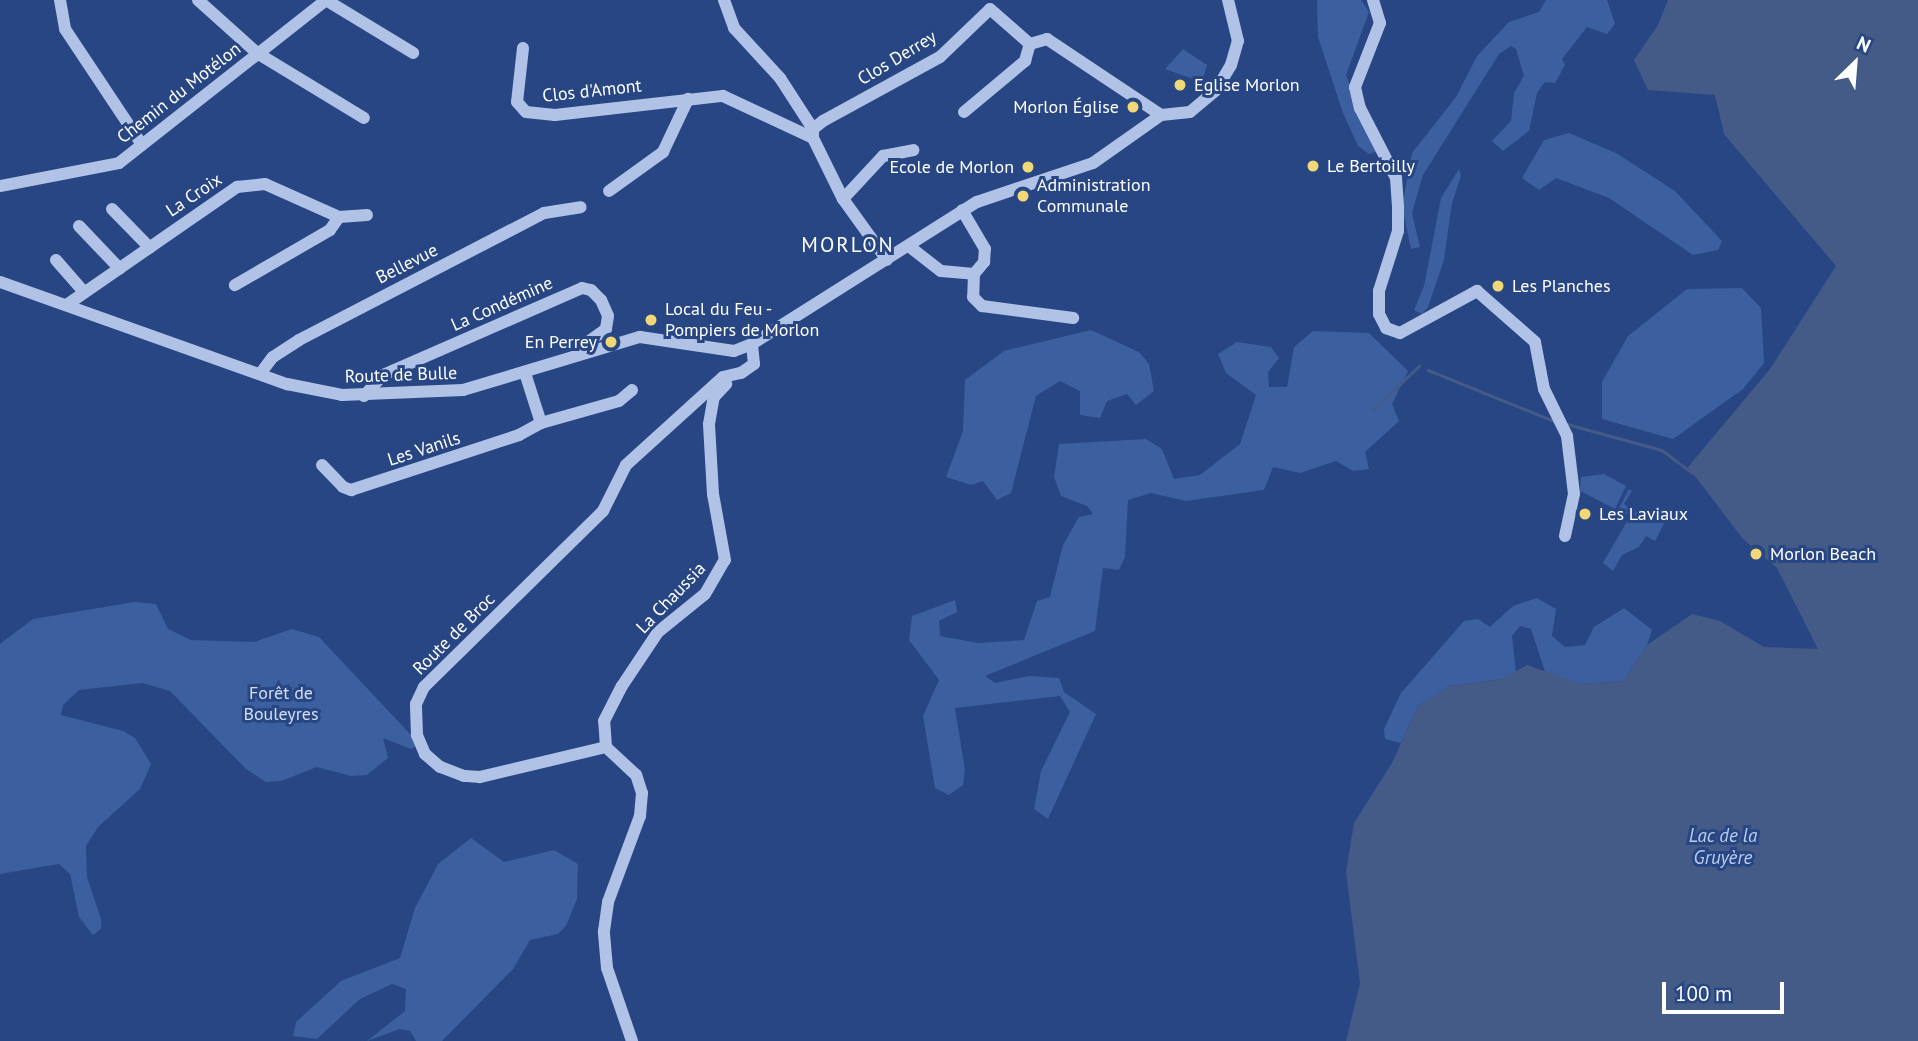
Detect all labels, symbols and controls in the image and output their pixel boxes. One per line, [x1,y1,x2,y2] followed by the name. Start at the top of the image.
[854,26,940,90] street label: Clos Derrey
[1820,28,1890,98] north arrow
[1853,30,1875,57] text: N
[113,38,245,148] street label: Chemin du Motélon
[1194,74,1300,96] place label: Eglise Morlon
[541,75,643,107] street label: Clos d'Amont
[1172,77,1188,93] marker: Eglise Morlon
[1013,96,1119,118] place label: Morlon Église
[1125,99,1141,115] marker: Morlon Église
[1327,155,1415,177] place label: Le Bertoilly
[889,156,1014,178] place label: Ecole de Morlon
[1305,158,1321,174] marker: Le Bertoilly
[1020,159,1036,175] marker: Ecole de Morlon
[162,169,226,221] street label: La Croix
[1037,175,1150,218] place label: Administration Communale
[1015,188,1031,204] marker: Administration Communale
[802,232,894,258] district label: MORLON
[372,239,442,289] street label: Bellevue
[448,272,556,336] street label: La Condémine
[1512,275,1611,297] place label: Les Planches
[1490,278,1506,294] marker: Les Planches
[665,299,819,342] place label: Local du Feu - Pompiers de Morlon
[643,312,659,328] marker: Local du Feu - Pompiers de Morlon
[525,331,597,353] place label: En Perrey
[603,334,619,350] marker: En Perrey
[344,362,458,388] street label: Route de Bulle
[385,427,463,471] street label: Les Vanils
[1599,503,1688,525] place label: Les Laviaux
[1577,506,1593,522] marker: Les Laviaux
[1770,543,1876,565] place label: Morlon Beach
[1748,546,1764,562] marker: Morlon Beach
[632,558,710,638] street label: La Chaussia
[409,589,499,679] street label: Route de Broc
[243,683,319,726] park label: Forêt de Bouleyres
[1689,825,1757,869] water label: Lac de la Gruyère
[1666,968,1788,1012] scale bar
[1675,980,1732,1007] text: 100 m

